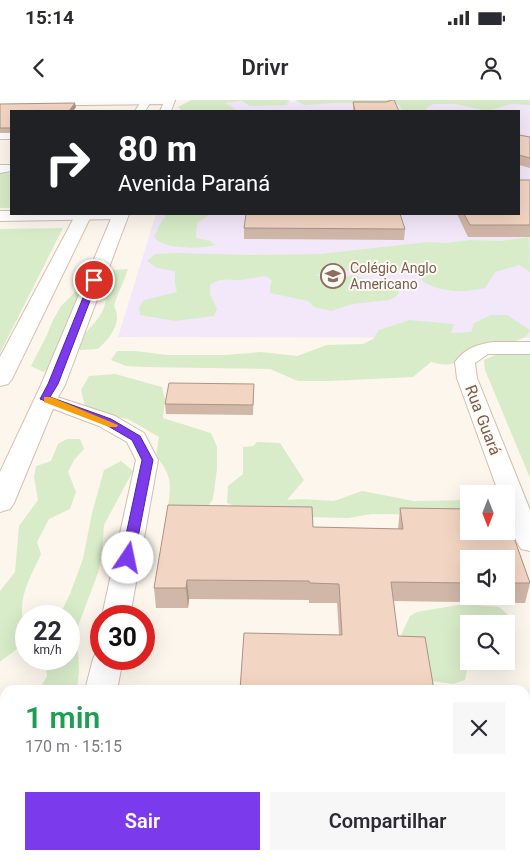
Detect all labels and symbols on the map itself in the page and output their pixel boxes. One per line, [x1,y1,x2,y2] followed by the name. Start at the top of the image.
[73,259,115,301] pin
[350,260,437,292] place label: Colégio Anglo Americano
[320,263,346,289] school or university icon: Colégio Anglo Americano
[461,382,505,458] street label: Rua Guará
[460,485,515,540] north arrow
[101,531,153,583] position arrow
[90,605,155,670] speed limit sign: 30

